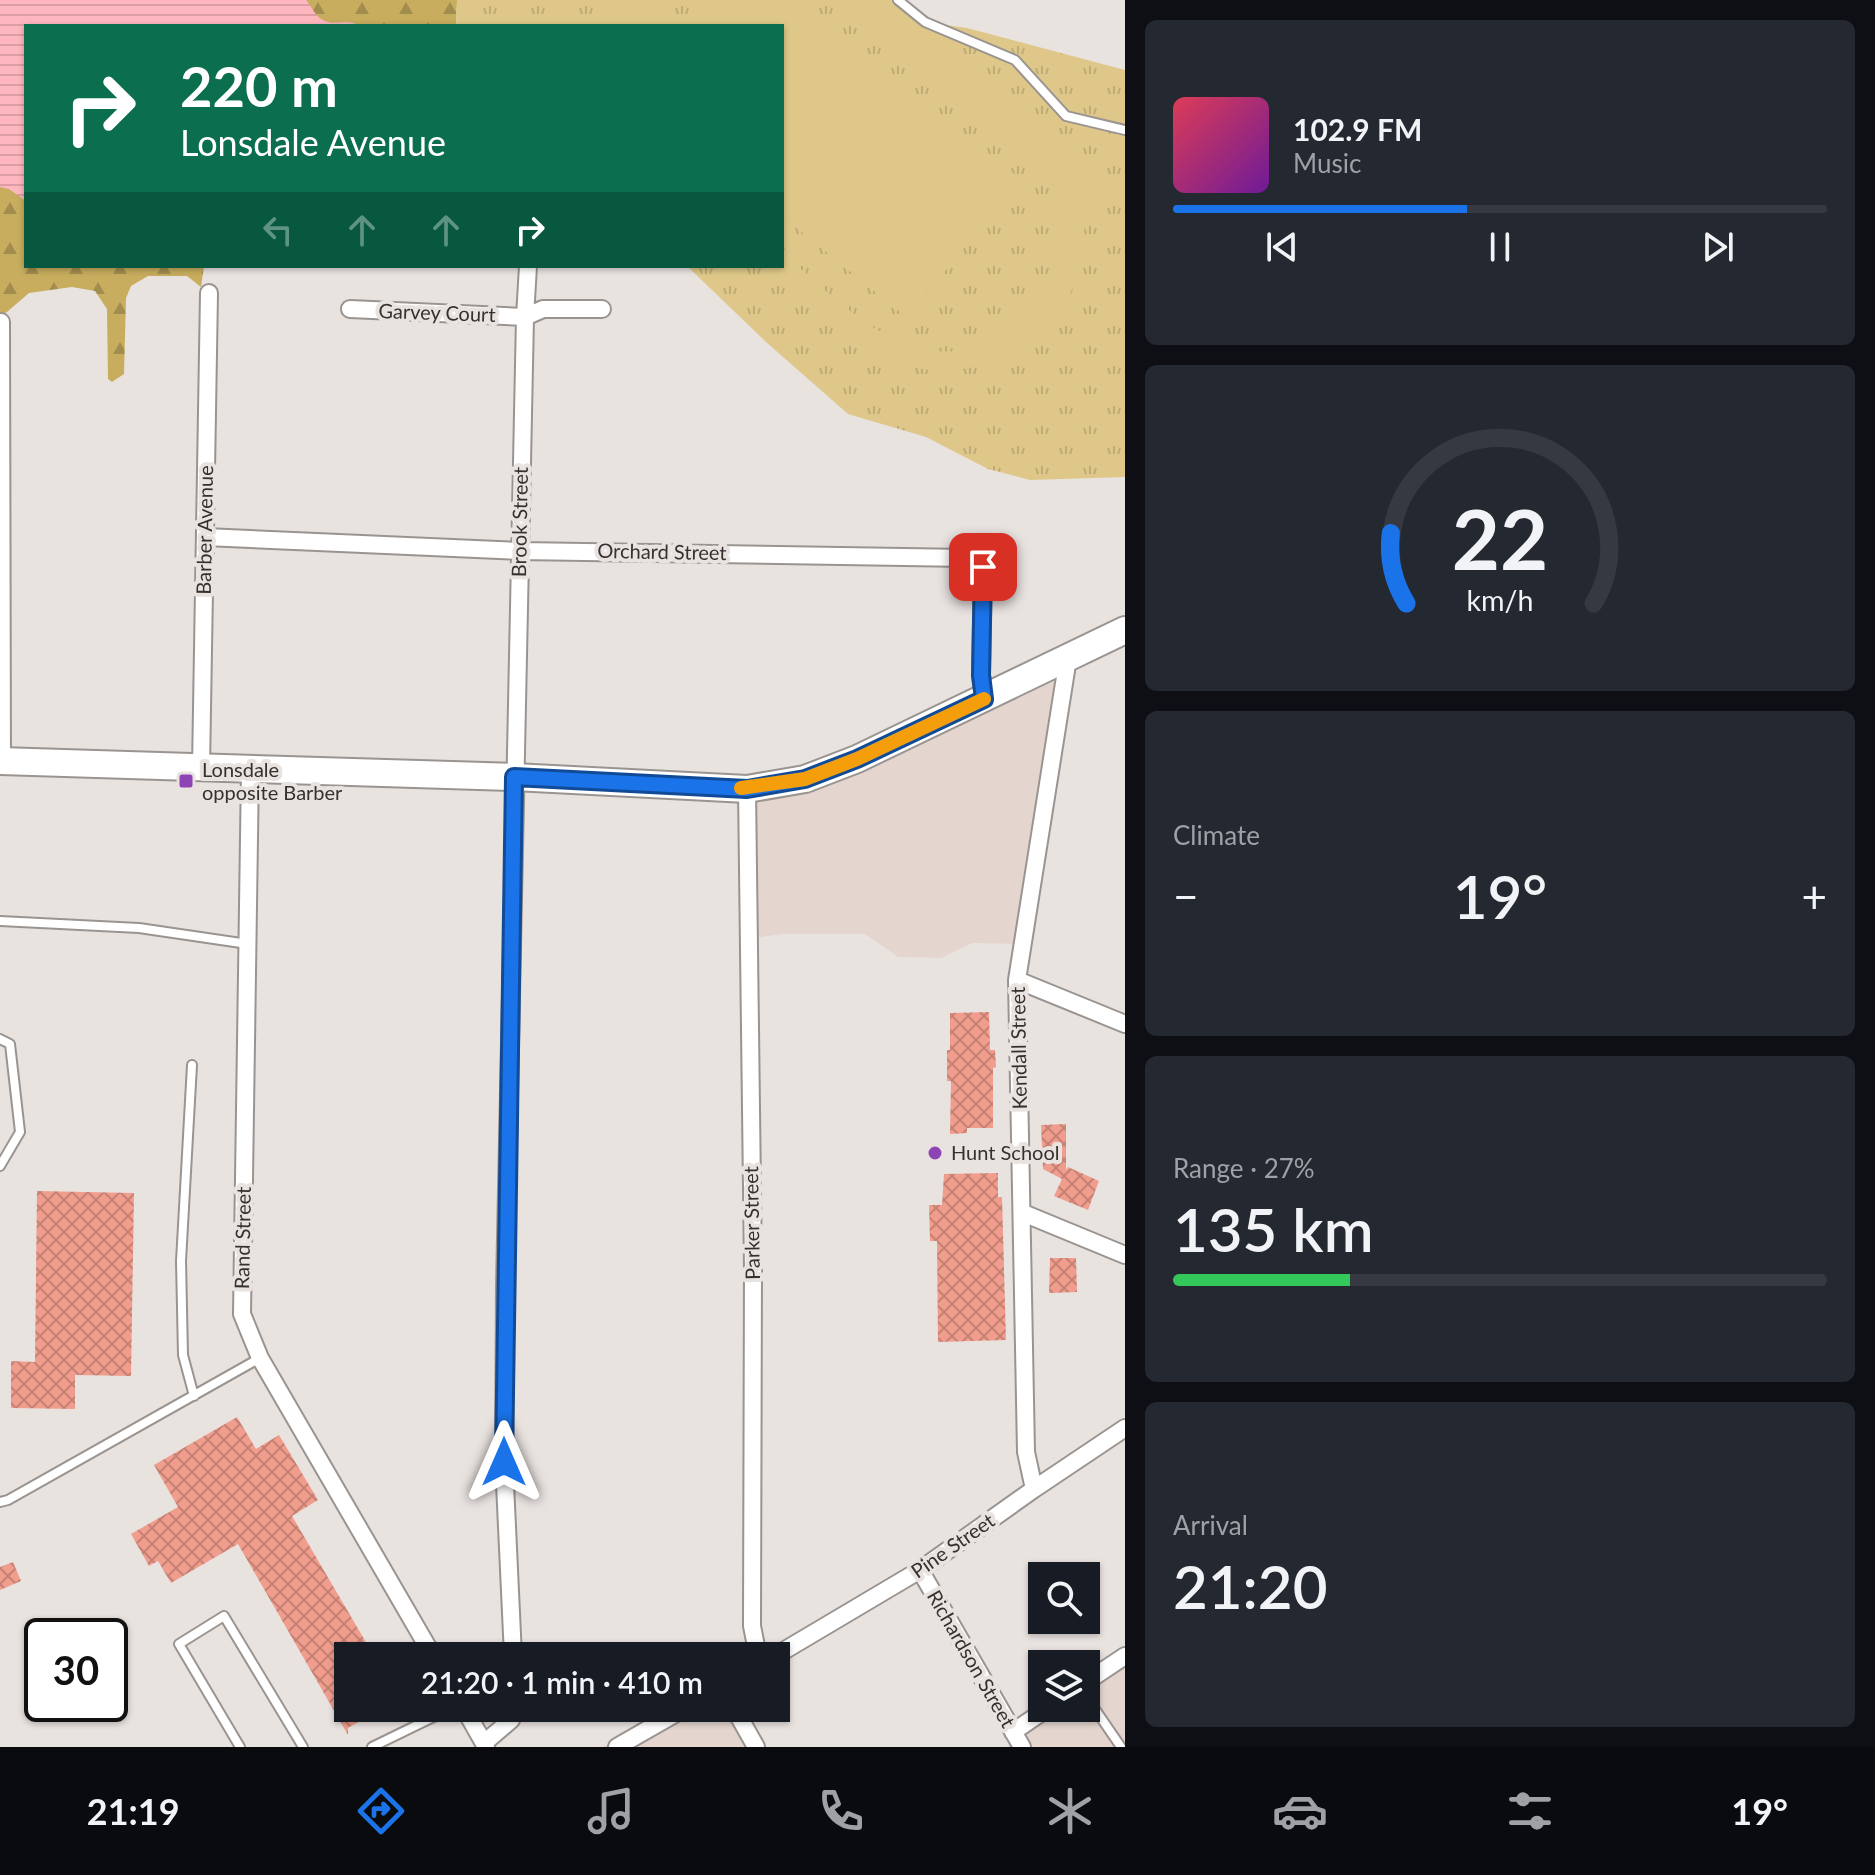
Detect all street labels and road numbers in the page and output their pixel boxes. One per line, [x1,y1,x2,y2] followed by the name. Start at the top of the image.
[378,298,496,326] street label: Garvey Court
[191,465,217,595] street label: Barber Avenue
[506,467,532,577] street label: Brook Street
[597,538,727,564] street label: Orchard Street
[1005,987,1031,1110] street label: Kendall Street
[738,1166,764,1280] street label: Parker Street
[229,1187,255,1289] street label: Rand Street
[906,1508,999,1583] street label: Pine Street
[923,1585,1021,1732] street label: Richardson Street

